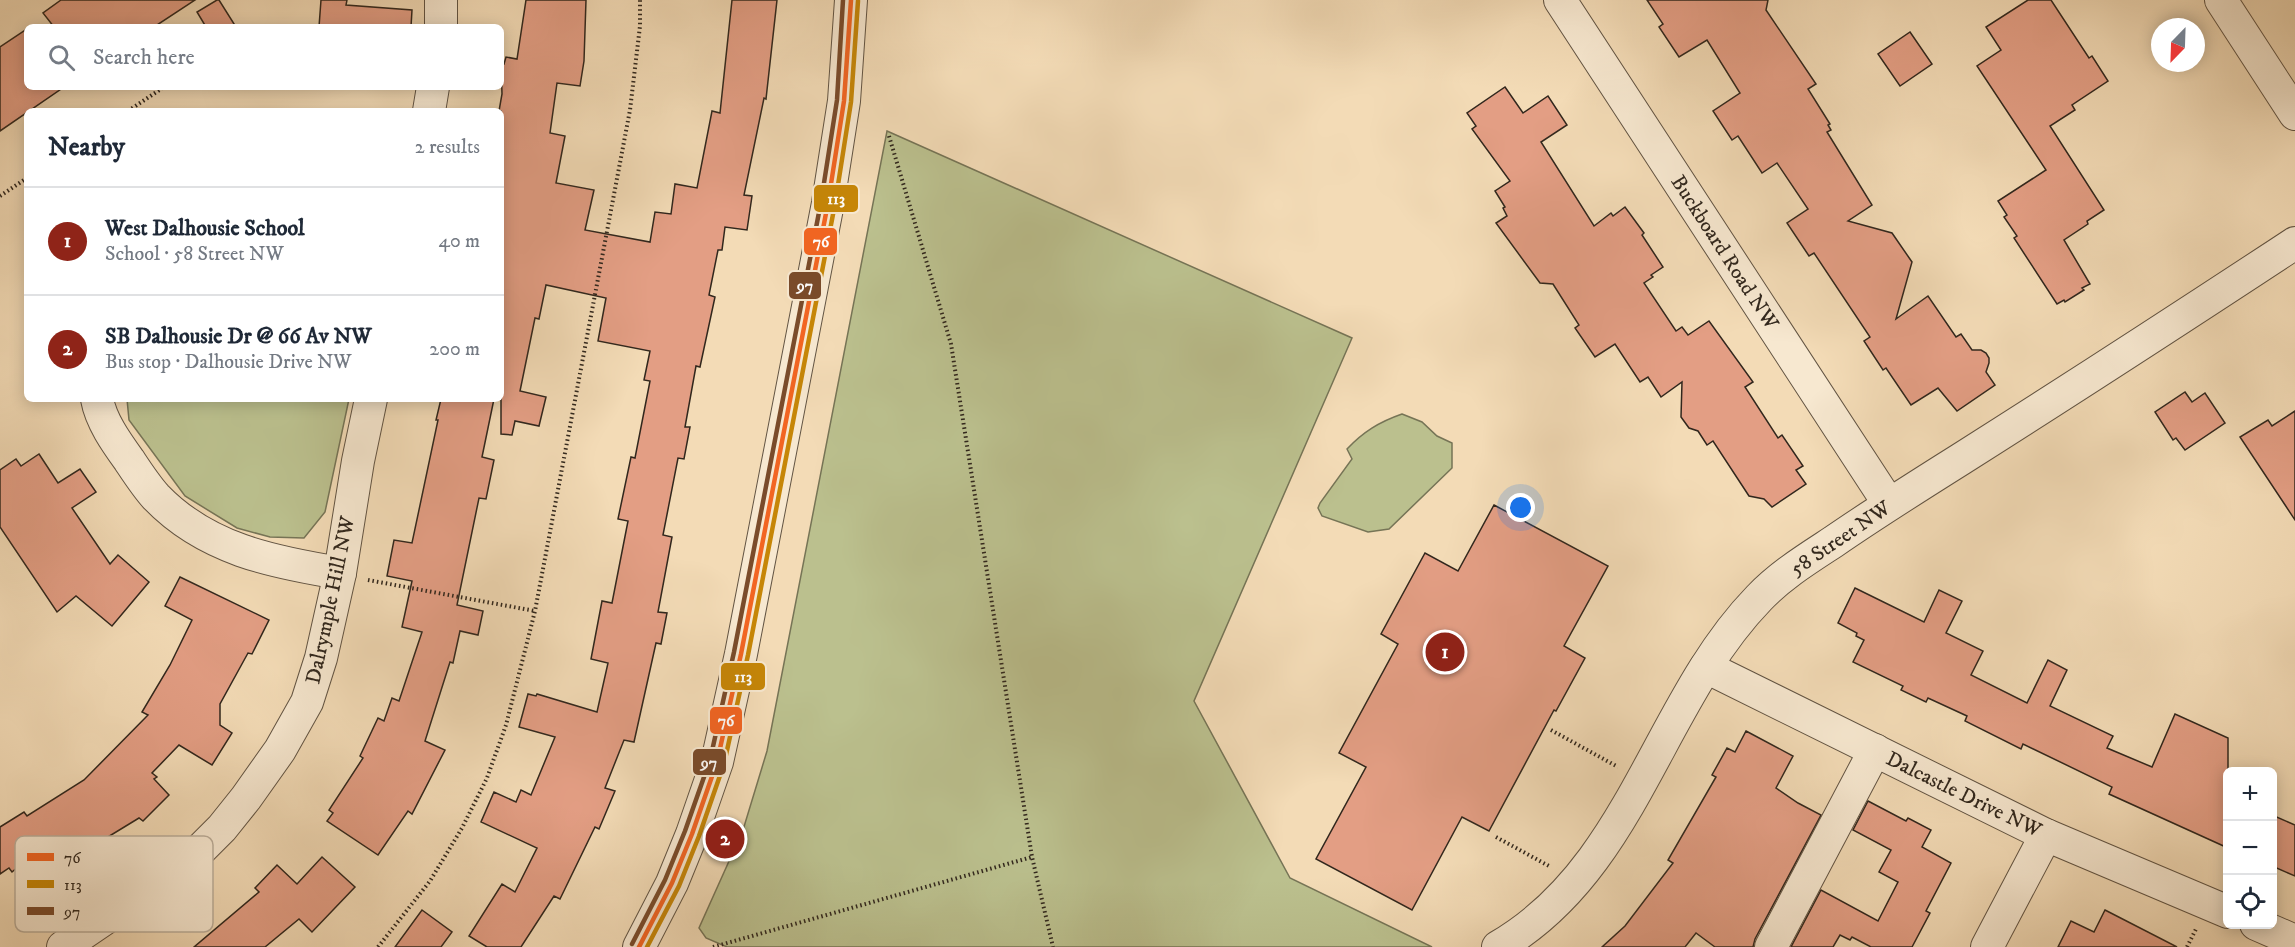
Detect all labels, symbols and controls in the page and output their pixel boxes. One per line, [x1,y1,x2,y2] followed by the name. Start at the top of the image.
[2151,18,2205,72] north arrow
[24,24,504,90] search box
[45,41,78,74] icon: search
[93,44,195,71] text: Search here
[48,131,125,164] text: Nearby
[415,135,480,160] text: 2 results
[1665,170,1784,335] street label: Buckboard Road NW
[813,184,859,213] line badge: 113
[827,189,845,209] text: 113
[105,215,305,242] text: West Dalhousie School
[803,227,838,256] line badge: 76
[64,229,71,254] text: 1
[438,229,480,254] text: 40 m
[813,232,831,252] text: 76
[105,242,284,267] text: School · 58 Street NW
[788,271,822,300] line badge: 97
[796,276,813,296] text: 97
[105,323,372,350] text: SB Dalhousie Dr @ 66 Av NW
[63,337,72,362] text: 2
[429,337,480,362] text: 200 m
[105,350,352,375] text: Bus stop · Dalhousie Drive NW
[1506,493,1535,522] your location
[1785,495,1897,582] street label: 58 Street NW
[300,513,362,687] street label: Dalrymple Hill NW
[1426,630,1464,674] pin: 1
[720,662,766,691] line badge: 113
[734,667,752,687] text: 113
[709,706,743,735] line badge: 76
[718,711,736,731] text: 76
[1882,746,2046,844] street label: Dalcastle Drive NW
[692,748,727,776] line badge: 97
[700,753,717,773] text: 97
[2223,767,2277,929] map controls
[2223,767,2277,821] button: +
[706,816,744,862] pin: 2
[2223,821,2277,875] button: −
[15,836,213,932] legend
[64,848,81,868] text: 76
[64,875,82,895] text: 113
[2223,875,2277,929] button: locate
[63,902,80,922] text: 97

